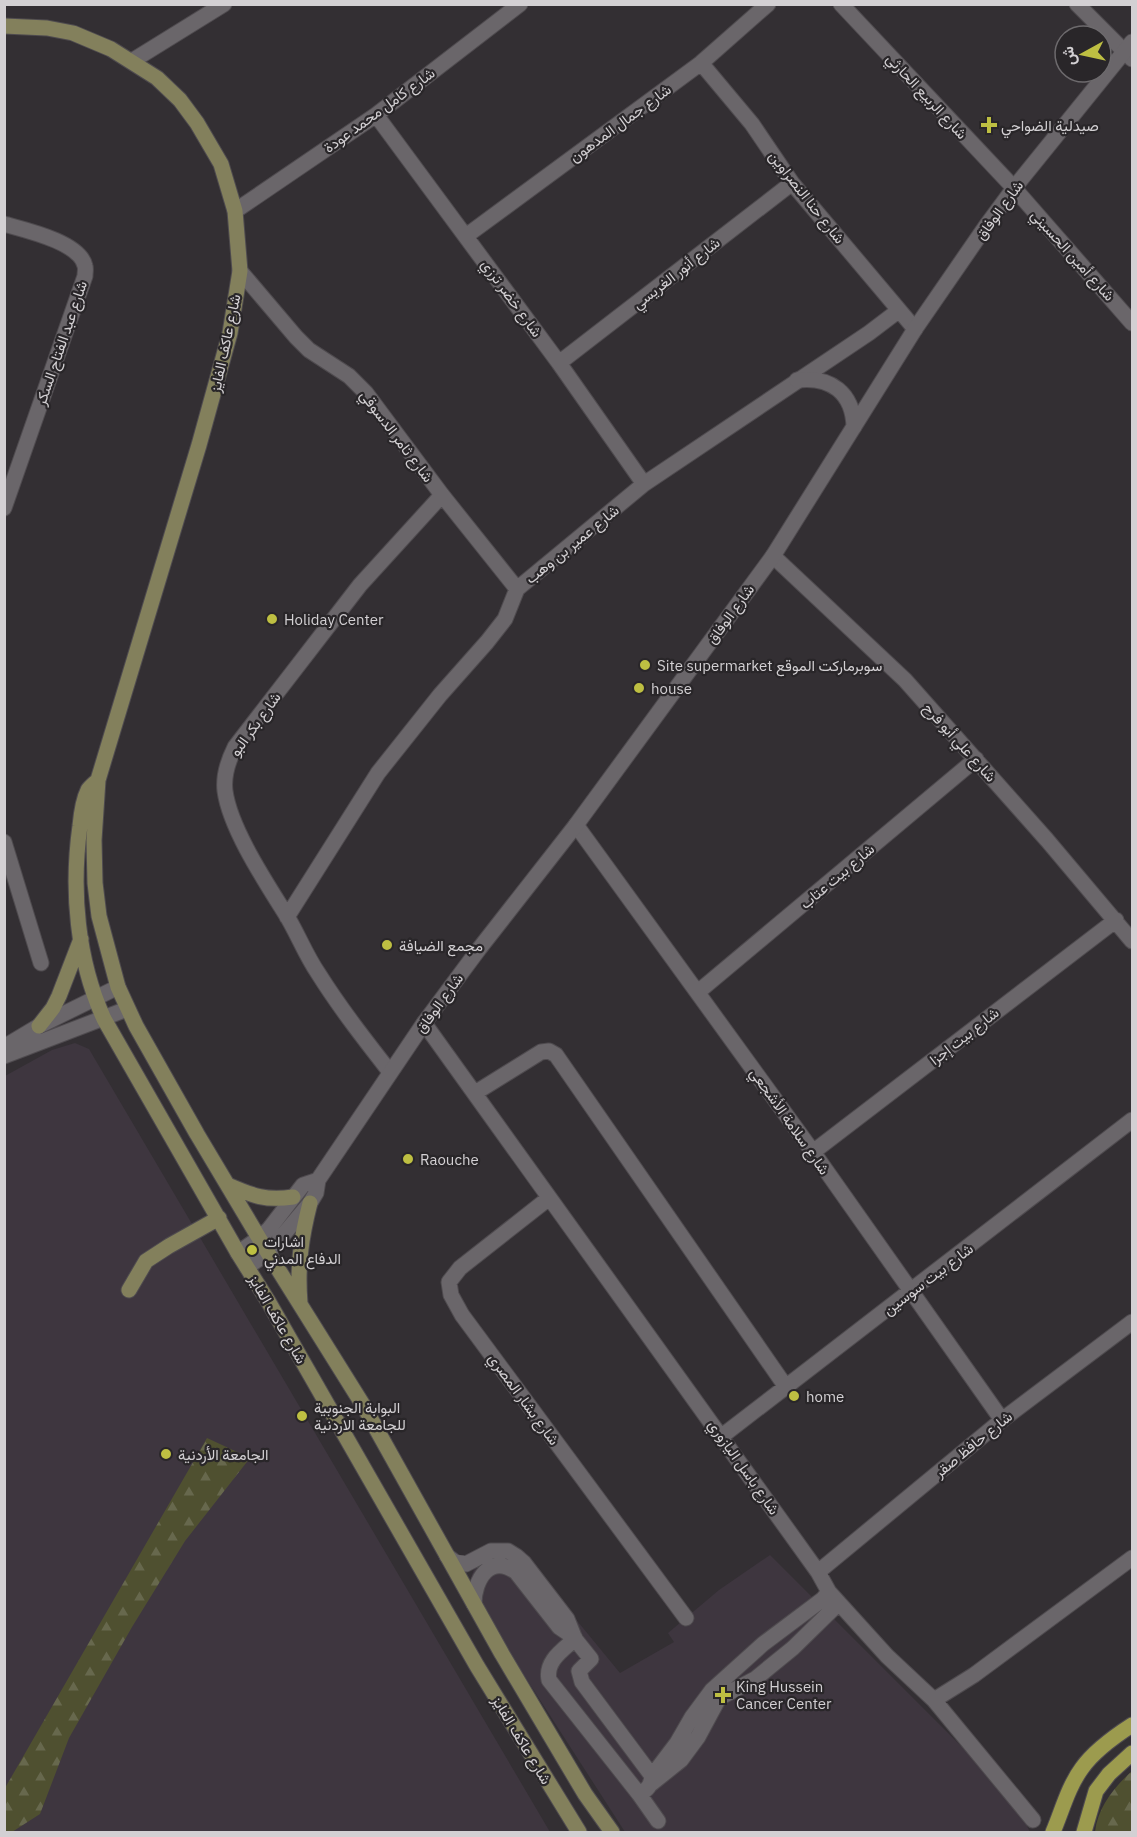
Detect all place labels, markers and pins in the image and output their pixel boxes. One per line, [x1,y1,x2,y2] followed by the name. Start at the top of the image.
[1001,116,1099,139] place label: صيدلية الضواحي
[982,118,996,132] marker: صيدلية الضواحي
[284,610,384,629] place label: Holiday Center
[265,612,279,626] marker: Holiday Center
[657,656,882,677] place label: Site supermarket سوبرماركت الموقع
[638,658,652,672] marker: Site supermarket سوبرماركت الموقع
[651,679,692,698] place label: house
[632,681,646,695] marker: house
[399,936,483,957] place label: مجمع الضيافة
[380,938,394,952] marker: مجمع الضيافة
[420,1150,479,1169] place label: Raouche
[401,1152,415,1166] marker: Raouche
[264,1232,341,1272] place label: اشارات الدفاع المدني
[245,1243,259,1257] marker: اشارات الدفاع المدني
[806,1387,844,1406] place label: home
[787,1389,801,1403] marker: home
[314,1398,406,1434] place label: البوابة الجنوبية للجامعة الاردنية
[295,1409,309,1423] marker: البوابة الجنوبية للجامعة الاردنية
[178,1445,269,1464] place label: الجامعة الأردنية
[159,1447,173,1461] marker: الجامعة الأردنية
[736,1677,832,1713] place label: King Hussein Cancer Center
[714,1686,732,1704] marker: King Hussein Cancer Center

